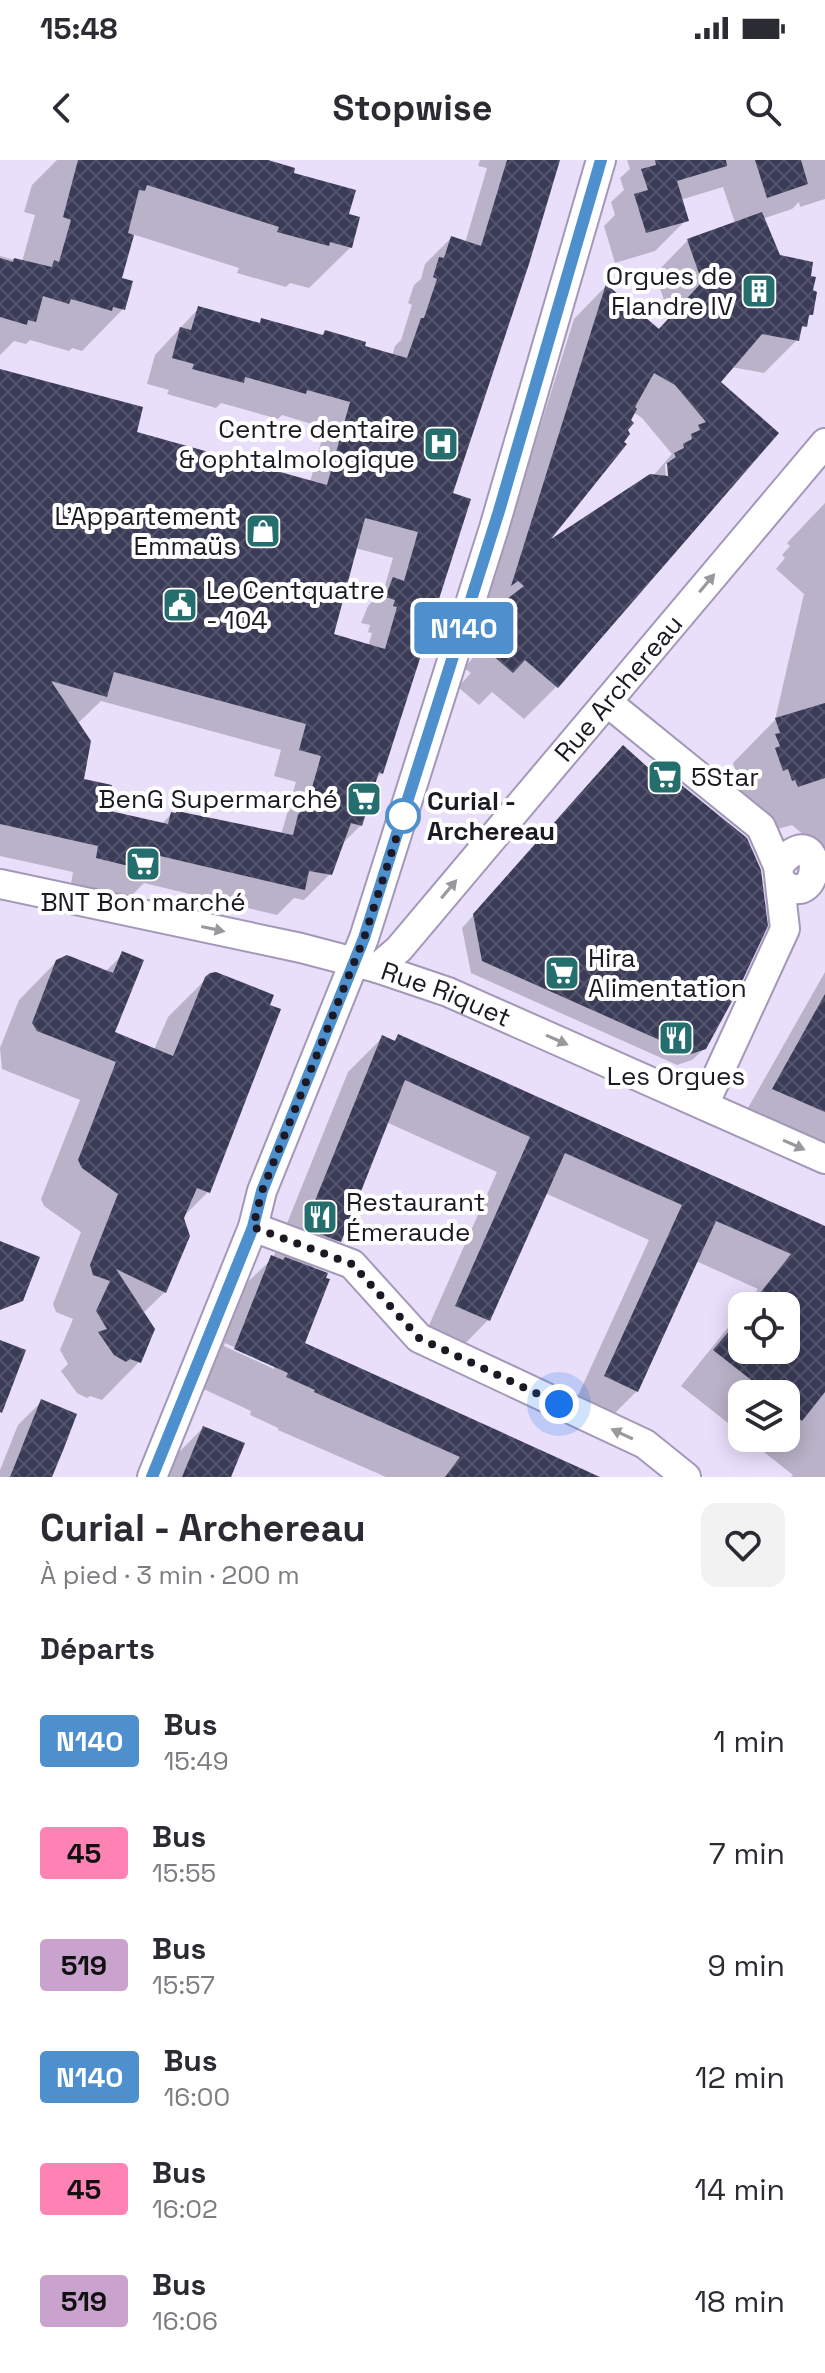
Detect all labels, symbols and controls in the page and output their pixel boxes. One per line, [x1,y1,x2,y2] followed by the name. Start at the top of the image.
[40,9,118,48] text: 15:48
[333,85,492,131] text: Stopwise
[40,86,84,130] icon: back
[741,86,785,130] icon: search
[606,259,733,323] place label: Orgues de Flandre IV
[740,272,778,310] building icon: Orgues de Flandre IV
[179,412,415,476] place label: Centre dentaire & ophtalmologique
[422,425,460,463] hospital icon: Centre dentaire & ophtalmologique
[54,499,237,563] place label: L'Appartement Emmaüs
[244,512,282,550] shop icon: L'Appartement Emmaüs
[206,573,385,637] place label: Le Centquatre - 104
[698,574,715,594] one-way arrow
[161,586,199,624] public building icon: Le Centquatre - 104
[408,602,520,654] line badge: N140
[547,608,690,769] street label: Rue Archereau
[430,610,498,646] text: N140
[646,758,684,796] supermarket icon: 5Star
[691,760,759,794] place label: 5Star
[345,780,383,818] supermarket icon: BenG Supermarché
[98,782,338,816] place label: BenG Supermarché
[427,784,555,848] place label: Curial - Archereau
[386,799,420,833] marker: Curial - Archereau
[124,845,162,883] supermarket icon: BNT Bon marché
[440,880,457,900] one-way arrow
[40,885,246,919] place label: BNT Bon marché
[201,924,226,936] one-way arrow
[588,941,747,1005] place label: Hira Alimentation
[377,954,516,1035] street label: Rue Riquet
[543,954,581,992] supermarket icon: Hira Alimentation
[657,1019,695,1057] restaurant icon: Les Orgues
[545,1033,569,1046] one-way arrow
[607,1059,745,1093] place label: Les Orgues
[783,1139,806,1152] one-way arrow
[346,1185,485,1249] place label: Restaurant Émeraude
[301,1198,339,1236] restaurant icon: Restaurant Émeraude
[728,1292,800,1452] map controls
[728,1292,800,1364] button: locate
[728,1380,800,1452] button: layers
[539,1384,579,1424] your location
[610,1427,634,1441] one-way arrow
[701,1503,785,1587] button: heart
[40,1504,366,1552] text: Curial - Archereau
[40,1558,300,1592] text: À pied · 3 min · 200 m
[40,1629,155,1668] text: Départs
[163,1705,218,1744] text: Bus
[713,1722,785,1761] text: 1 min
[56,1723,123,1759] text: N140
[163,1744,229,1778] text: 15:49
[152,1817,206,1856] text: Bus
[709,1834,785,1873] text: 7 min
[67,1835,101,1871] text: 45
[152,1856,216,1890] text: 15:55
[152,1929,206,1968] text: Bus
[707,1946,785,1985] text: 9 min
[61,1947,107,1983] text: 519
[152,1968,215,2002] text: 15:57
[163,2041,218,2080] text: Bus
[695,2058,785,2097] text: 12 min
[56,2059,123,2095] text: N140
[163,2080,230,2114] text: 16:00
[152,2153,206,2192] text: Bus
[694,2170,785,2209] text: 14 min
[67,2171,101,2207] text: 45
[152,2192,218,2226] text: 16:02
[152,2265,206,2304] text: Bus
[695,2282,785,2321] text: 18 min
[61,2283,107,2319] text: 519
[152,2304,218,2338] text: 16:06

